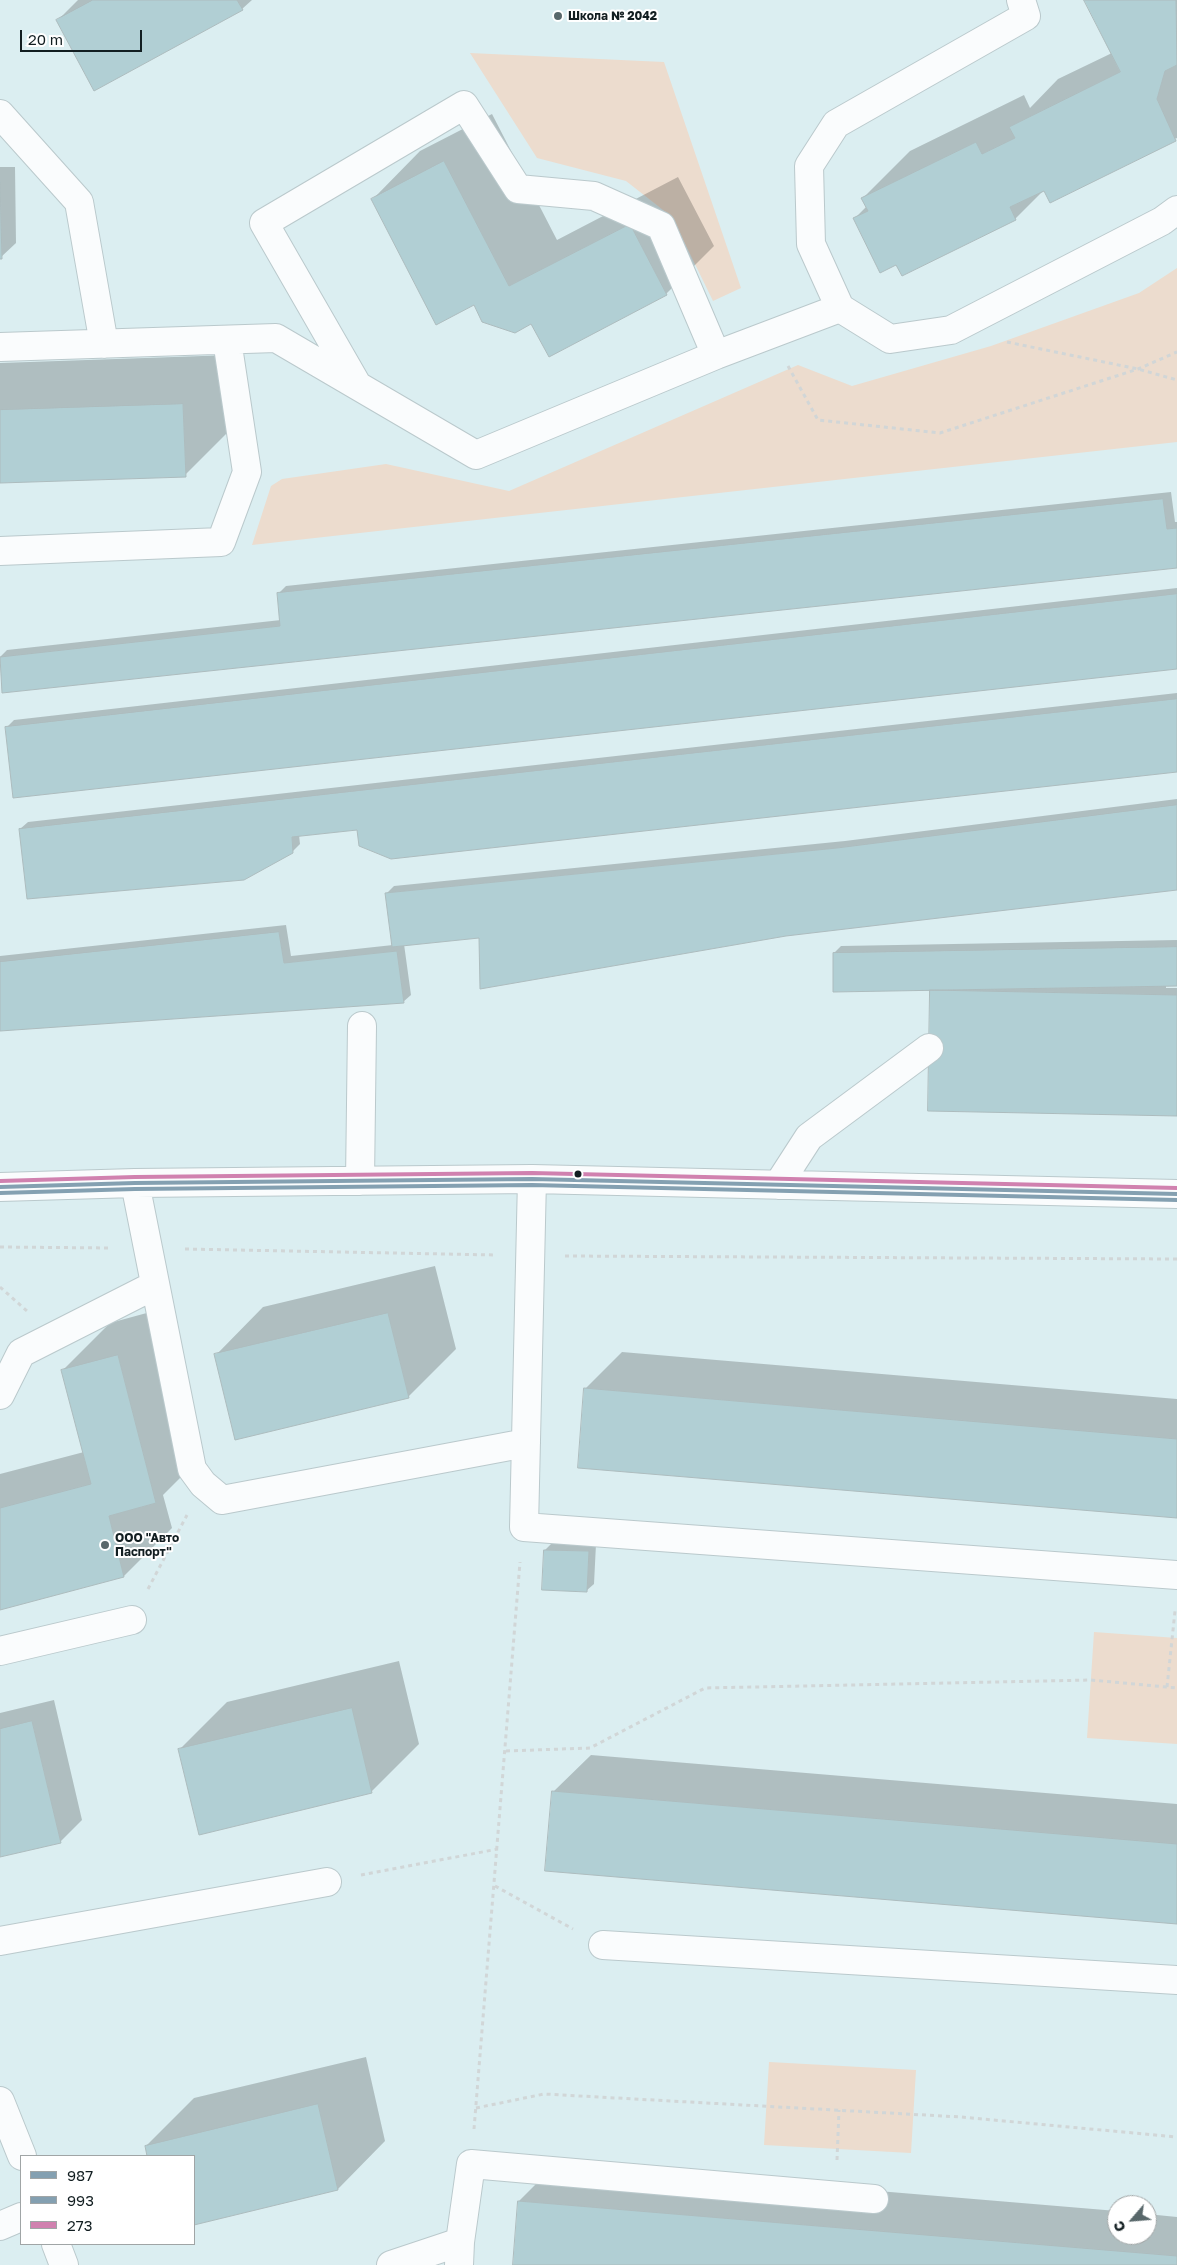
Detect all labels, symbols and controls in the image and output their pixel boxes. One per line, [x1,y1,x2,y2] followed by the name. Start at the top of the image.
[568,9,657,23] place label: Школа № 2042
[552,10,564,22] marker: Школа № 2042
[22,20,145,52] scale bar
[28,30,63,48] text: 20 m
[573,1169,583,1179] unlabelled marker
[115,1531,179,1559] place label: ООО "Авто Паспорт"
[99,1539,111,1551] marker: ООО "Авто Паспорт"
[20,2155,195,2245] legend
[67,2166,93,2184] text: 987
[67,2191,94,2209] text: 993
[1107,2195,1157,2245] north arrow
[67,2216,92,2234] text: 273
[1109,2218,1129,2235] text: С

